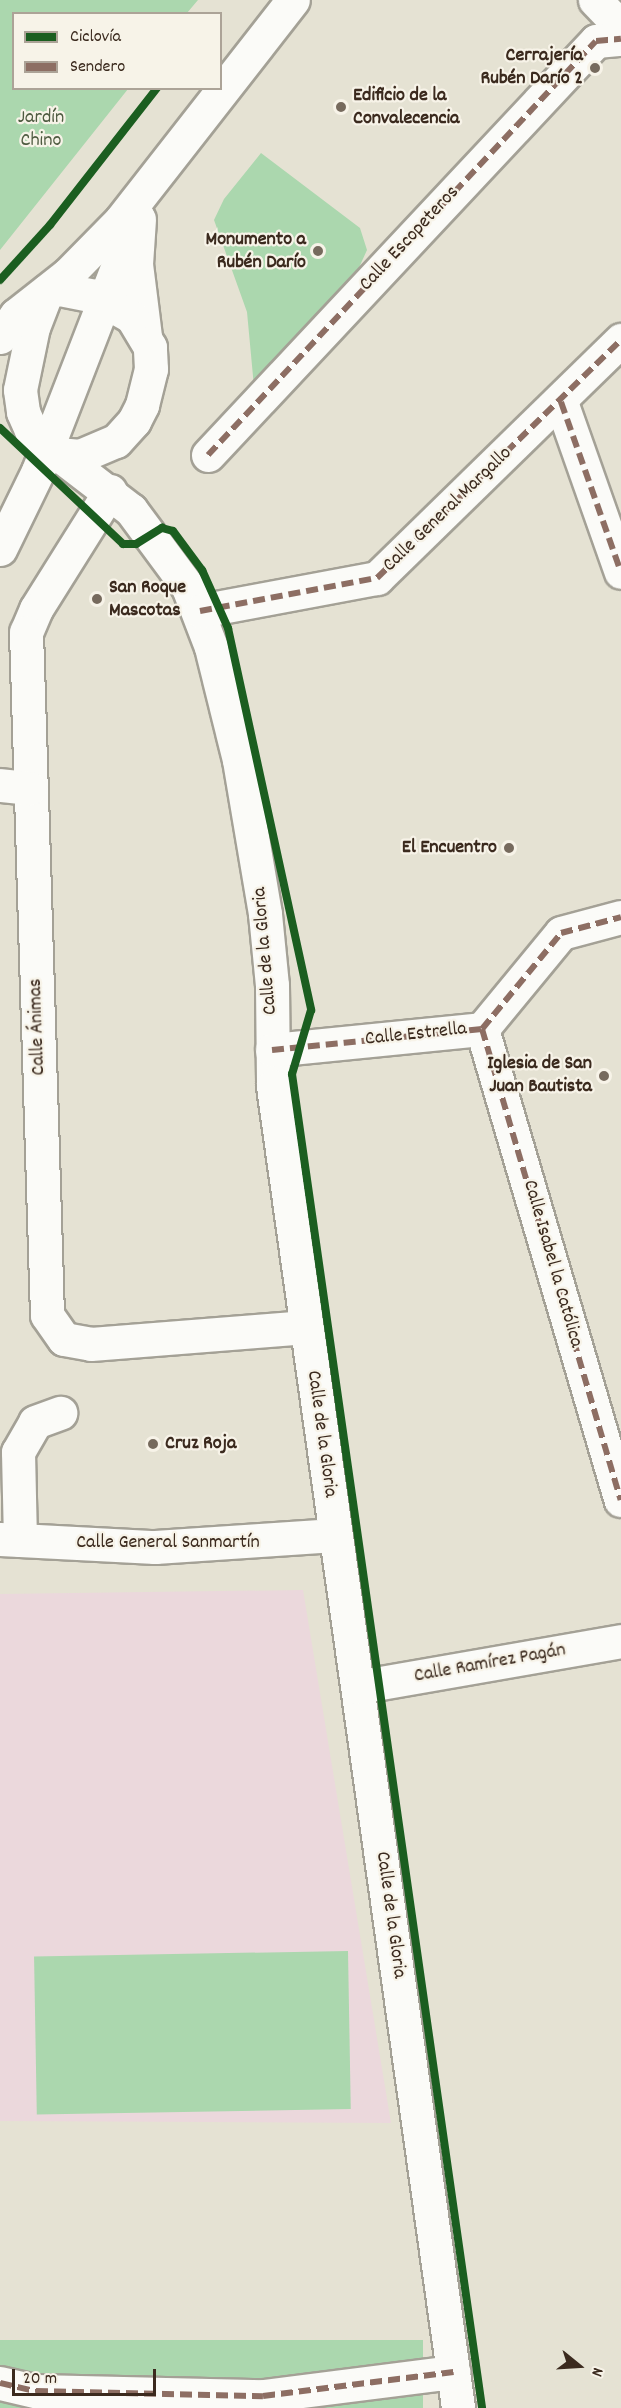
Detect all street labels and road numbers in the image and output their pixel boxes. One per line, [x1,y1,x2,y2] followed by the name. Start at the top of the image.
[355,181,465,297] street label: Calle Escopeteros
[378,442,518,578] street label: Calle General Margallo
[248,886,284,1016] street label: Calle de la Gloria
[24,978,52,1076] street label: Calle Ánimas
[364,1018,468,1052] street label: Calle Estrella
[517,1178,587,1350] street label: Calle Isabel la Católica
[300,1369,342,1499] street label: Calle de la Gloria
[76,1531,260,1555] street label: Calle General Sanmartín
[412,1639,568,1689] street label: Calle Ramírez Pagán
[369,1850,411,1980] street label: Calle de la Gloria

